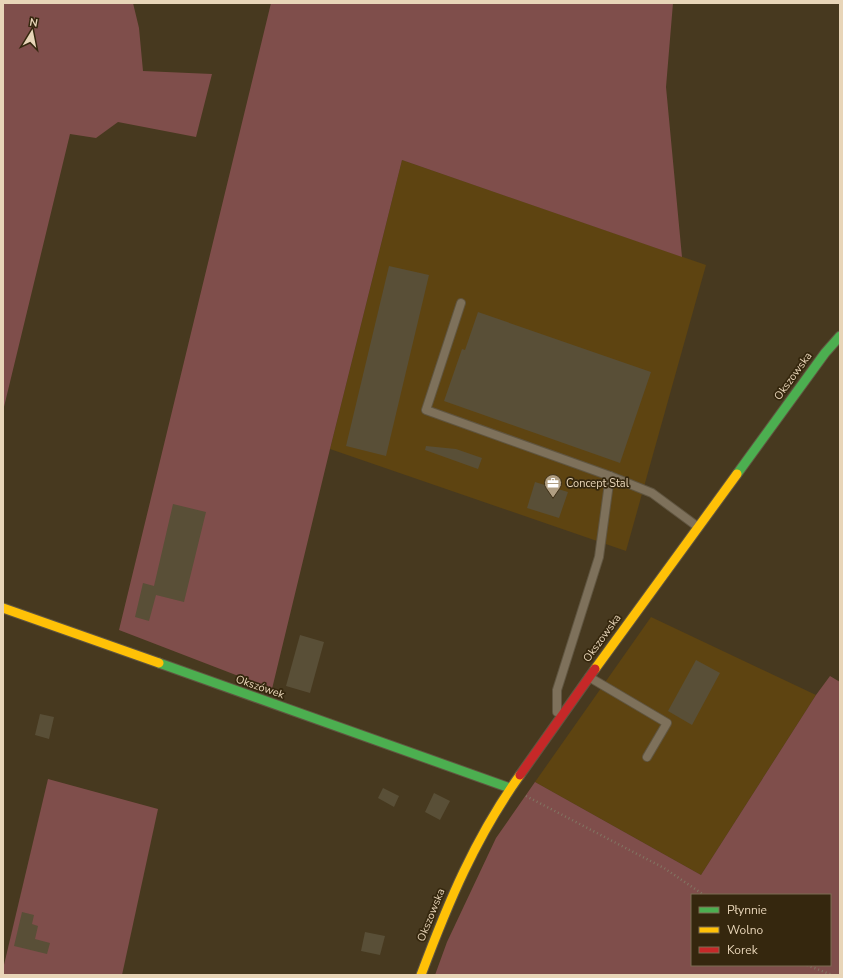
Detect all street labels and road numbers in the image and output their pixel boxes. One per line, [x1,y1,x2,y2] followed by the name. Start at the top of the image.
[771,349,816,403] street label: Okszowska
[580,611,625,665] street label: Okszowska
[234,672,287,702] street label: Okszówek
[414,886,448,944] street label: Okszowska

